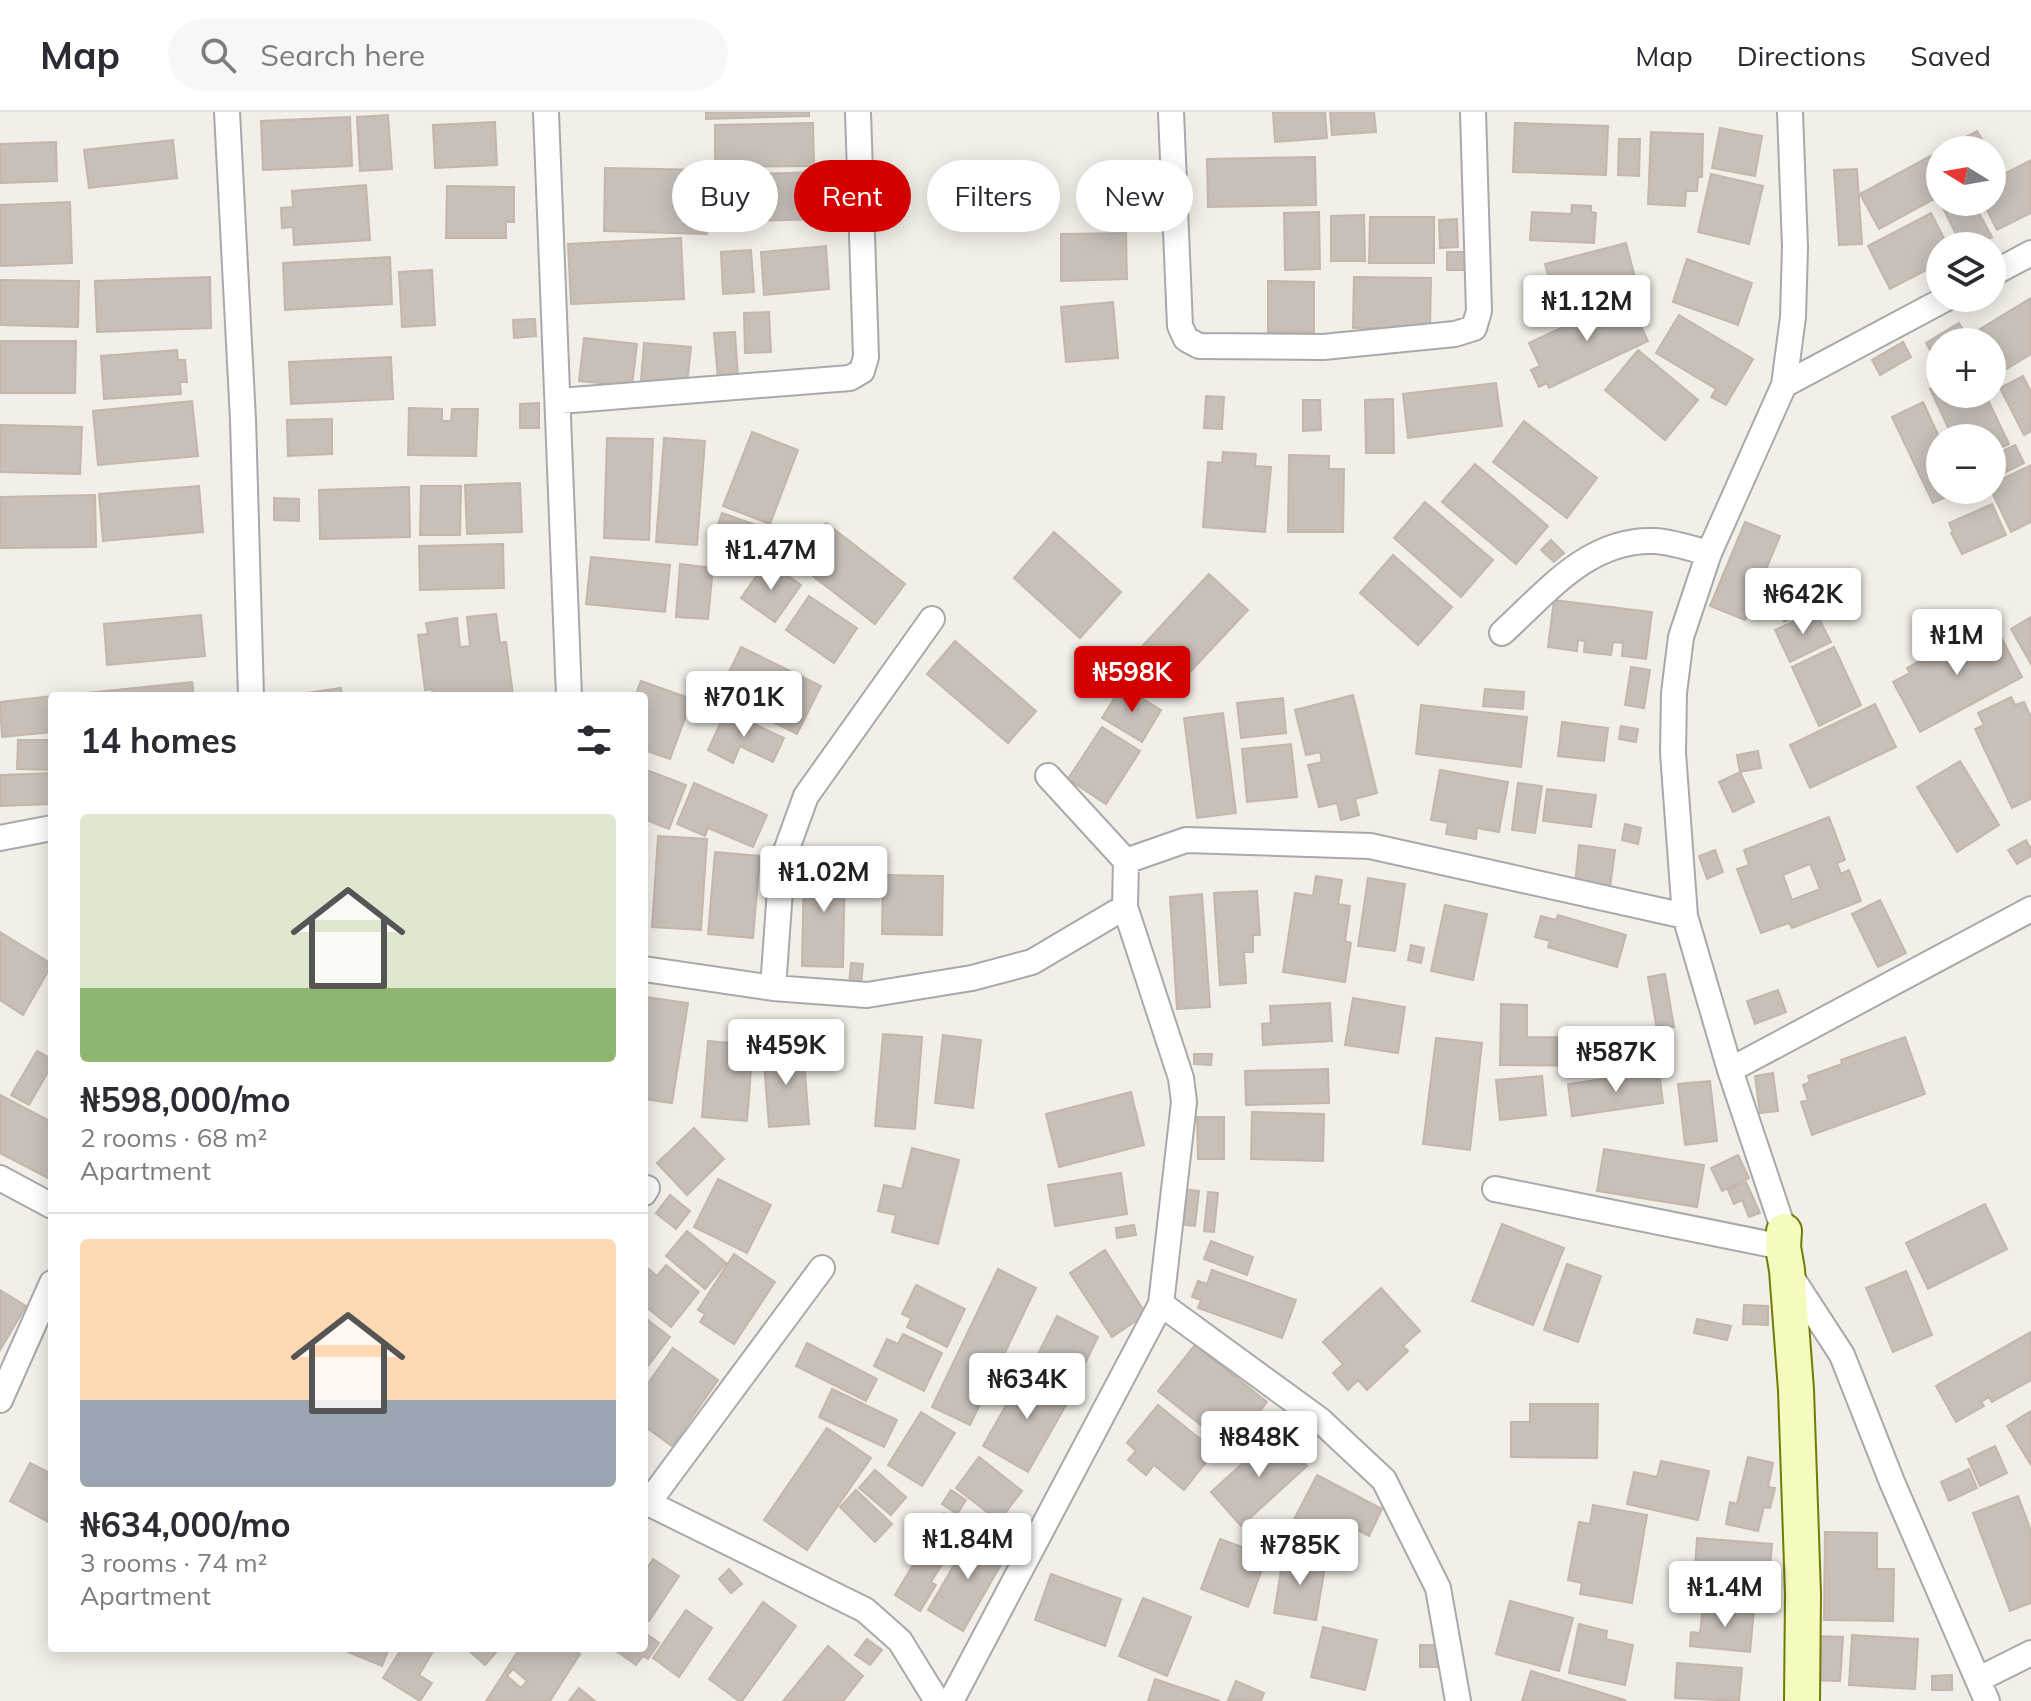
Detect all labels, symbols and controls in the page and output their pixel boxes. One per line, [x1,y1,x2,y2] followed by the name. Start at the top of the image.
[168,19,728,91] search box
[40,31,120,79] text: Map
[196,33,240,77] icon: search
[260,36,425,74] text: Search here
[1635,38,1693,73] text: Map
[1737,38,1866,73] text: Directions
[1910,38,1991,73] text: Saved
[1926,136,2006,216] north arrow
[1926,136,2006,504] map controls
[672,160,778,232] chip: Buy
[794,160,911,232] chip: Rent
[927,160,1060,232] chip: Filters
[1076,160,1193,232] chip: New
[1926,232,2006,312] button: layers
[1522,275,1652,343] pin: ₦1.12M
[1541,284,1633,317] text: ₦1.12M
[1926,328,2006,408] button: +
[1926,424,2006,504] button: −
[706,524,836,592] pin: ₦1.47M
[725,533,817,566] text: ₦1.47M
[1747,568,1859,636] pin: ₦642K
[1763,577,1843,610] text: ₦642K
[1918,609,1996,677] pin: ₦1M
[1930,618,1984,651] text: ₦1M
[1076,646,1188,714] pin: ₦598K
[1092,655,1172,688] text: ₦598K
[688,671,800,739] pin: ₦701K
[704,680,784,713] text: ₦701K
[572,718,616,762] icon: filters
[80,719,237,762] text: 14 homes
[759,846,889,914] pin: ₦1.02M
[778,855,870,888] text: ₦1.02M
[276,866,420,1010] icon: home
[730,1019,842,1087] pin: ₦459K
[1560,1026,1672,1094] pin: ₦587K
[746,1028,826,1061] text: ₦459K
[1576,1035,1656,1068] text: ₦587K
[80,1078,291,1121] text: ₦598,000/mo
[80,1121,267,1154] text: 2 rooms · 68 m²
[80,1154,211,1187] text: Apartment
[276,1291,420,1435] icon: home
[971,1353,1083,1421] pin: ₦634K
[987,1362,1067,1395] text: ₦634K
[1203,1411,1315,1479] pin: ₦848K
[1219,1420,1299,1453] text: ₦848K
[80,1503,291,1546] text: ₦634,000/mo
[903,1513,1033,1581] pin: ₦1.84M
[1244,1519,1356,1587] pin: ₦785K
[922,1522,1014,1555] text: ₦1.84M
[1260,1528,1340,1561] text: ₦785K
[80,1546,267,1579] text: 3 rooms · 74 m²
[1669,1561,1781,1629] pin: ₦1.4M
[1687,1570,1763,1603] text: ₦1.4M
[80,1579,211,1612] text: Apartment

